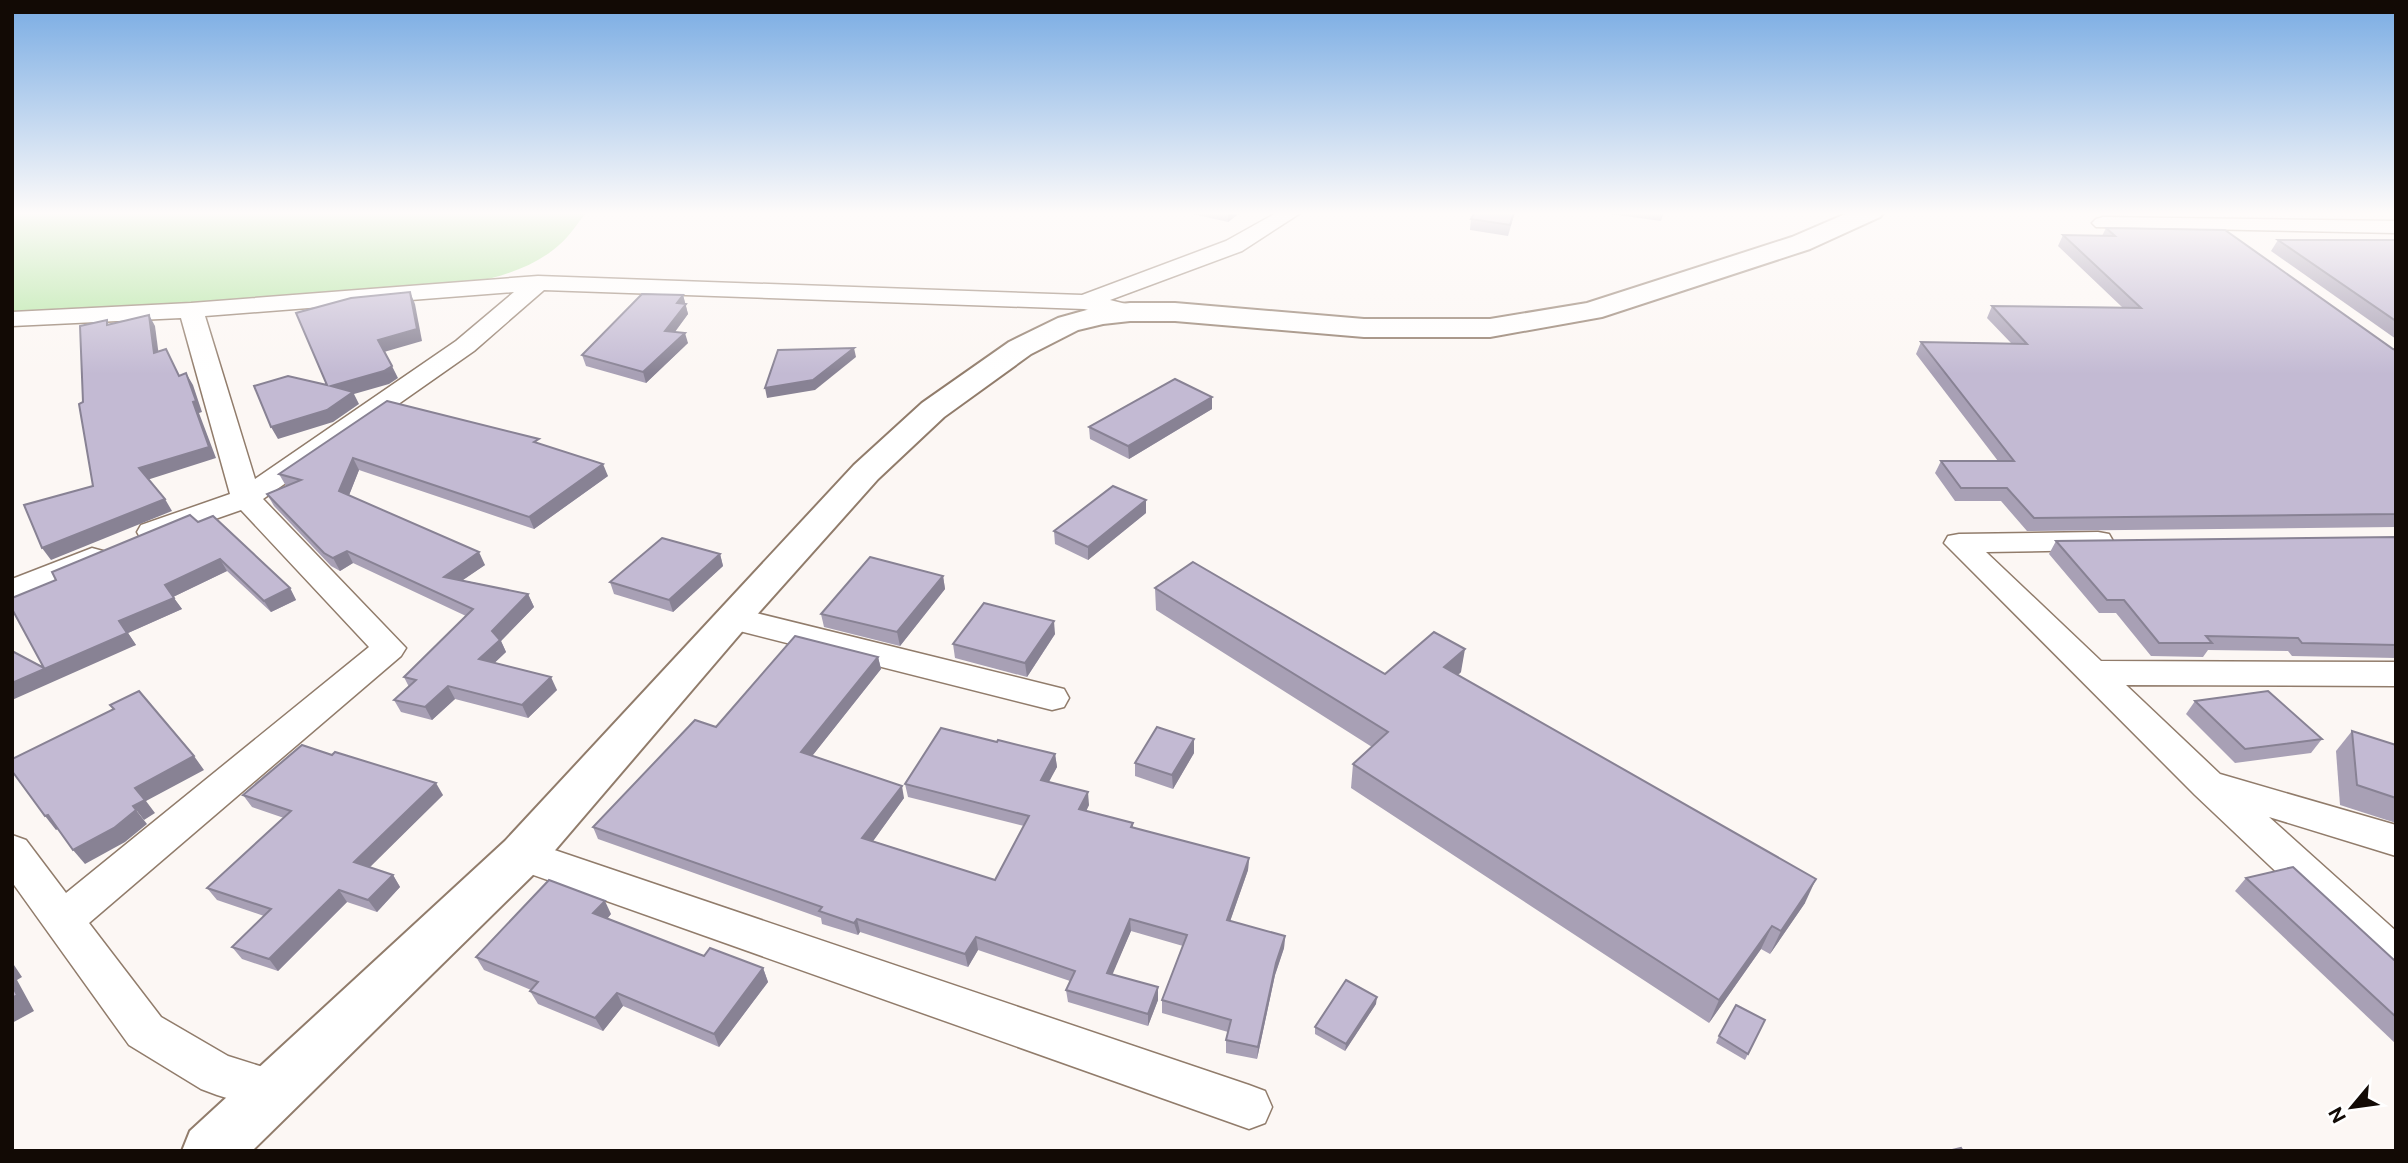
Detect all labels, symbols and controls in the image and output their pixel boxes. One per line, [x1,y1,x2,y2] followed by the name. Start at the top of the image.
[2317,1072,2387,1142] north arrow
[2324,1103,2350,1127] text: N

